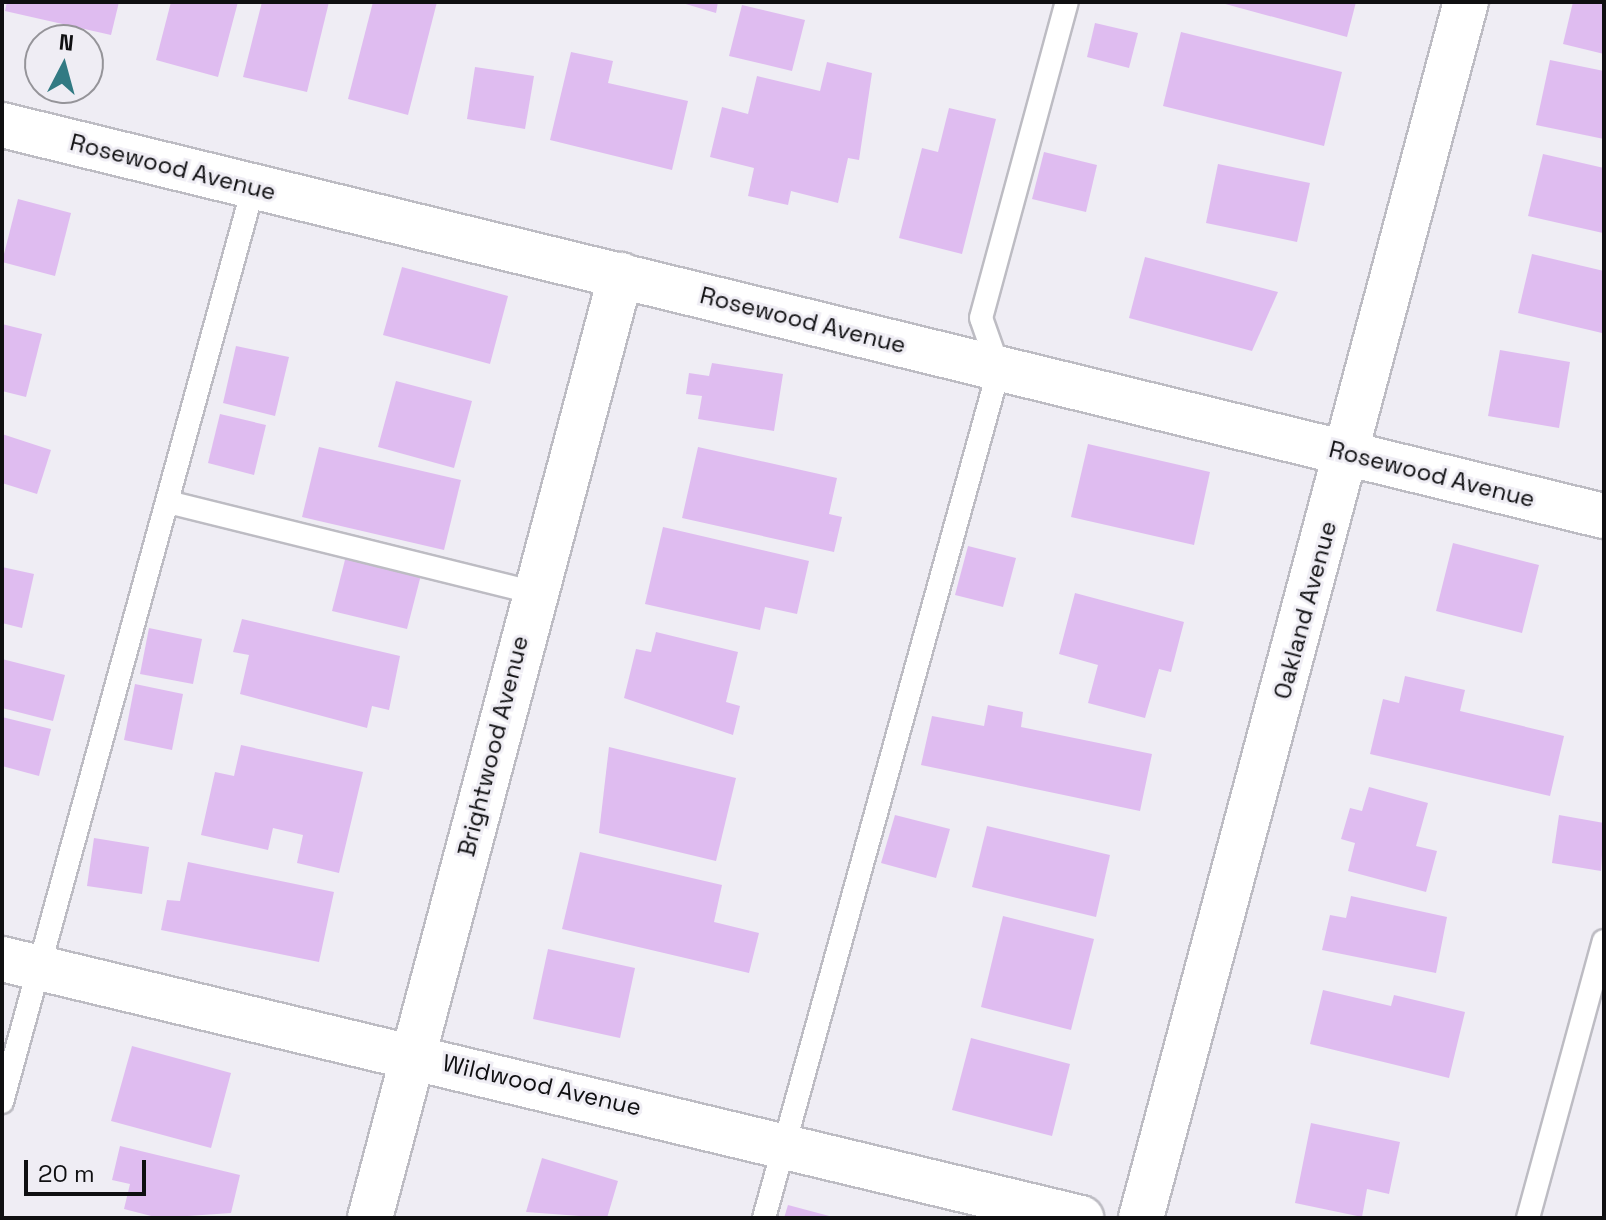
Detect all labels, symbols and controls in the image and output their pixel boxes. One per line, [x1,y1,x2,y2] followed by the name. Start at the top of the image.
[24,24,104,104] north arrow
[58,27,75,57] text: N
[67,127,279,207] street label: Rosewood Avenue
[697,280,909,360] street label: Rosewood Avenue
[1326,434,1538,514] street label: Rosewood Avenue
[1267,518,1343,702] street label: Oakland Avenue
[452,633,534,859] street label: Brightwood Avenue
[440,1048,644,1122] street label: Wildwood Avenue
[28,1144,150,1194] scale bar
[38,1158,95,1189] text: 20 m

